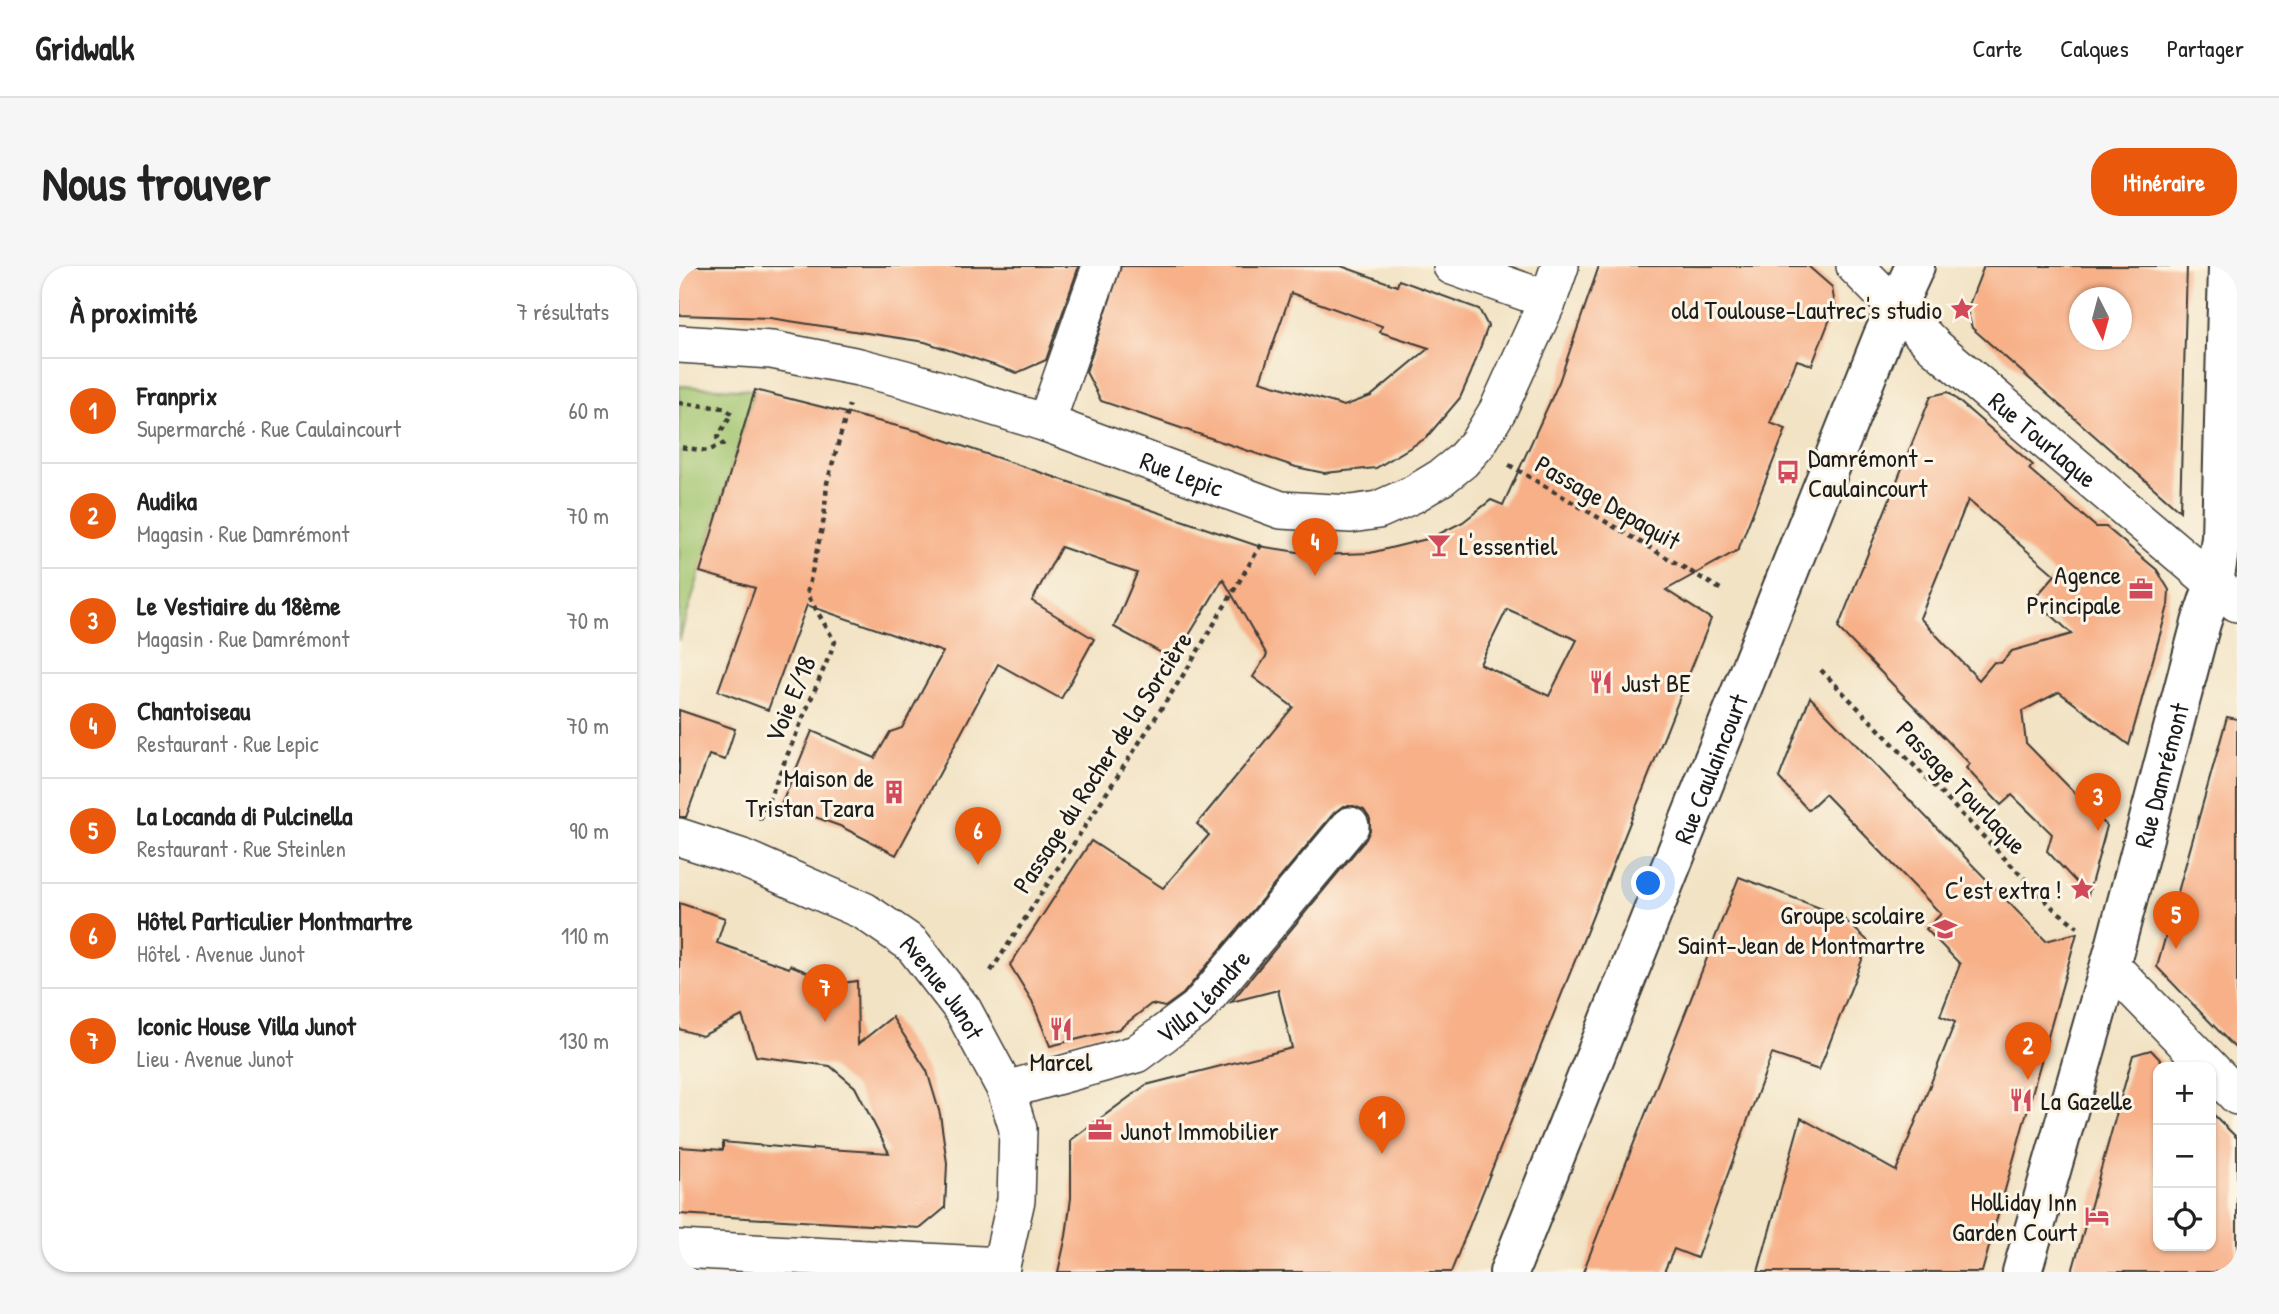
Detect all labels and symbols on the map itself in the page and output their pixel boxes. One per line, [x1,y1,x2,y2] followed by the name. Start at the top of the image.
[2069,287,2132,350] north arrow
[1671,292,1942,327] place label: old Toulouse-Lautrec's studio
[1948,295,1976,323] place icon: old Toulouse-Lautrec's studio
[1982,383,2105,495] street label: Rue Tourlaque
[1808,440,1934,505] place label: Damrémont - Caulaincourt
[1136,442,1228,505] street label: Rue Lepic
[1529,446,1688,558] street label: Passage Depaquit
[1774,458,1802,486] bus stop icon: Damrémont - Caulaincourt
[1292,518,1338,576] pin: 4
[1459,528,1558,563] place label: L'essentiel
[1425,531,1453,559] bar icon: L'essentiel
[2026,557,2121,622] place label: Agence Principale
[2127,575,2155,603] office icon: Agence Principale
[1004,624,1200,900] street label: Passage du Rocher de la Sorcière
[756,651,824,747] street label: Voie E/18
[1621,665,1691,700] place label: Just BE
[1587,668,1615,696] restaurant icon: Just BE
[1664,688,1756,849] street label: Rue Caulaincourt
[2125,698,2197,851] street label: Rue Damrémont
[1889,712,2035,862] street label: Passage Tourlaque
[745,760,874,825] place label: Maison de Tristan Tzara
[2075,773,2121,831] pin: 3
[880,778,908,806] building icon: Maison de Tristan Tzara
[955,807,1001,865] pin: 6
[1631,866,1665,900] your location
[1945,872,2062,907] place label: C'est extra !
[2068,875,2096,903] place icon: C'est extra !
[2153,891,2199,949] pin: 5
[1678,897,1925,962] place label: Groupe scolaire Saint-Jean de Montmartre
[1931,915,1959,943] school or university icon: Groupe scolaire Saint-Jean de Montmartre
[894,924,993,1046] street label: Avenue Junot
[1149,941,1258,1051] street label: Villa Léandre
[802,964,848,1022] pin: 7
[1047,1015,1075,1043] restaurant icon: Marcel
[2005,1022,2051,1080] pin: 2
[1029,1044,1093,1079] place label: Marcel
[2041,1083,2133,1118] place label: La Gazelle
[2007,1086,2035,1114] restaurant icon: La Gazelle
[1359,1096,1405,1154] pin: 1
[1120,1113,1279,1148] place label: Junot Immobilier
[1086,1116,1114,1144] office icon: Junot Immobilier
[1952,1184,2078,1249] place label: Holliday Inn Garden Court
[2083,1202,2111,1230] hotel icon: Holliday Inn Garden Court

